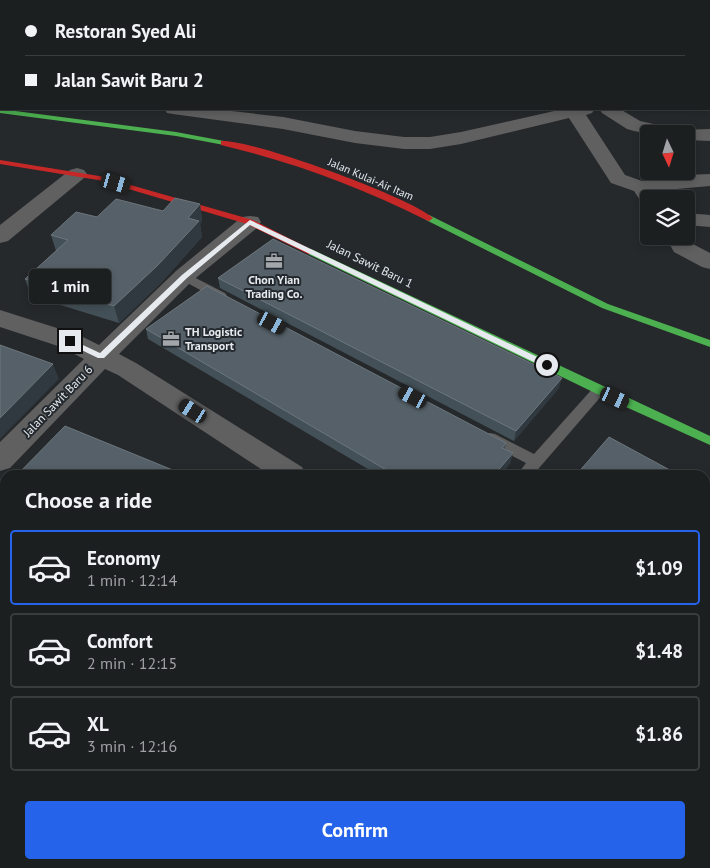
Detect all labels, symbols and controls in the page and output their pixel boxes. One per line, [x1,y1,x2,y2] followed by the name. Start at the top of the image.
[55,19,196,43] text: Restoran Syed Ali
[55,68,204,92] text: Jalan Sawit Baru 2
[640,125,695,180] north arrow
[640,125,695,245] map controls
[325,154,416,203] street label: Jalan Kulai-Air Itam
[99,172,132,194] car
[640,190,695,245] button: layers
[324,236,416,291] street label: Jalan Sawit Baru 1
[264,251,284,271] office icon: Chon Yian Trading Co.
[29,268,111,304] callout: 1 min
[246,272,302,301] place label: Chon Yian Trading Co.
[50,276,90,296] text: 1 min
[255,309,288,337] car
[185,324,242,353] place label: TH Logistic Transport
[161,329,181,349] office icon: TH Logistic Transport
[59,330,81,352] route end
[536,354,558,376] route start
[19,362,96,440] street label: Jalan Sawit Baru 6
[396,383,429,411] car
[598,385,631,411] car
[176,397,209,425] car
[25,486,152,514] text: Choose a ride
[27,545,72,590] icon: car
[87,546,160,570] text: Economy
[635,556,683,580] text: $1.09
[87,570,177,590] text: 1 min · 12:14
[27,628,72,673] icon: car
[87,629,153,653] text: Comfort
[635,639,683,663] text: $1.48
[87,653,177,673] text: 2 min · 12:15
[27,711,72,756] icon: car
[87,712,109,736] text: XL
[635,722,683,746] text: $1.86
[87,736,177,756] text: 3 min · 12:16
[25,801,685,859] button: Confirm

